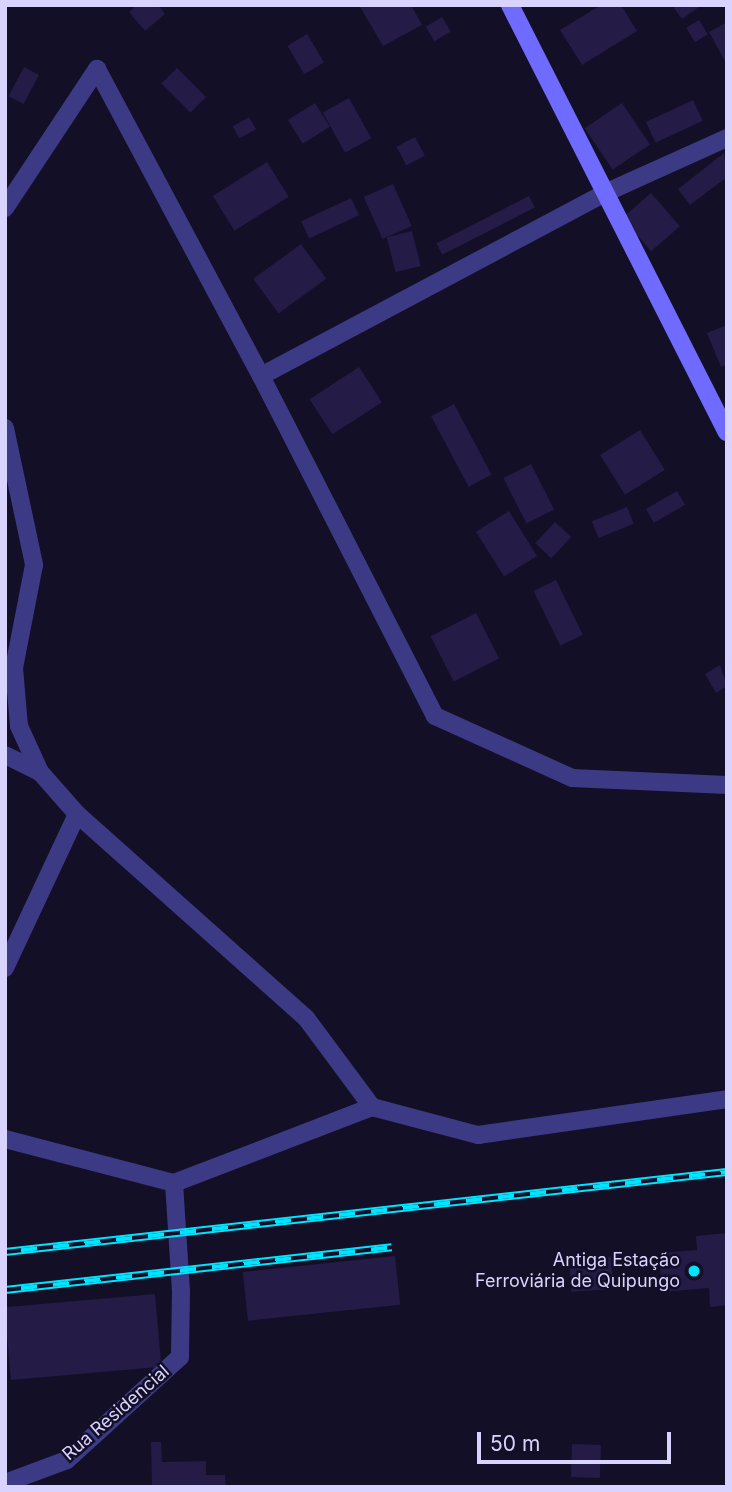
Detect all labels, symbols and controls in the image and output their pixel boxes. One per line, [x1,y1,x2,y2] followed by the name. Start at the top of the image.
[475,1250,680,1292] place label: Antiga Estação Ferroviária de Quipungo
[686,1263,702,1279] marker: Antiga Estação Ferroviária de Quipungo
[58,1361,174,1465] street label: Rua Residencial
[480,1418,674,1462] scale bar
[490,1431,540,1456] text: 50 m

